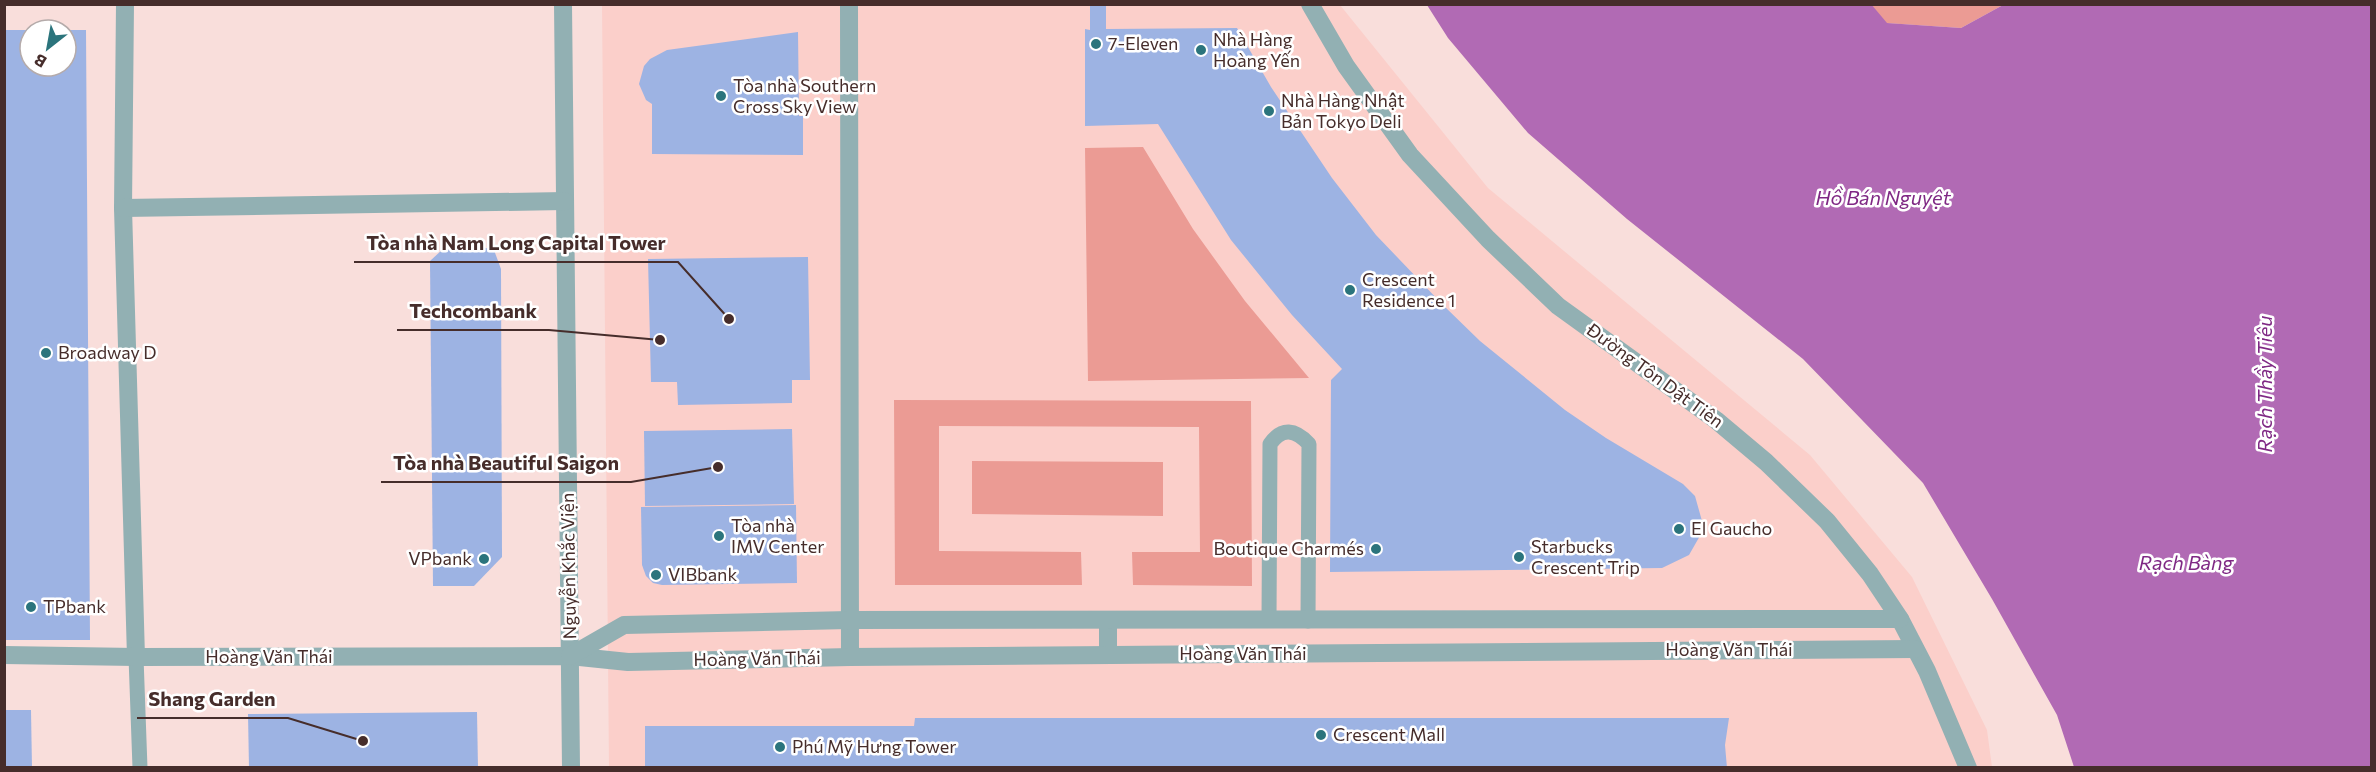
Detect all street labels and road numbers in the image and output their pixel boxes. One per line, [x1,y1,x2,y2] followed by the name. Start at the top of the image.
[1582,318,1728,432] street label: Đường Tôn Dật Tiên
[556,493,580,639] street label: Nguyễn Khắc Viện
[1665,638,1793,660] street label: Hoàng Văn Thái
[1179,642,1307,664] street label: Hoàng Văn Thái
[205,645,333,667] street label: Hoàng Văn Thái
[693,646,821,670] street label: Hoàng Văn Thái

